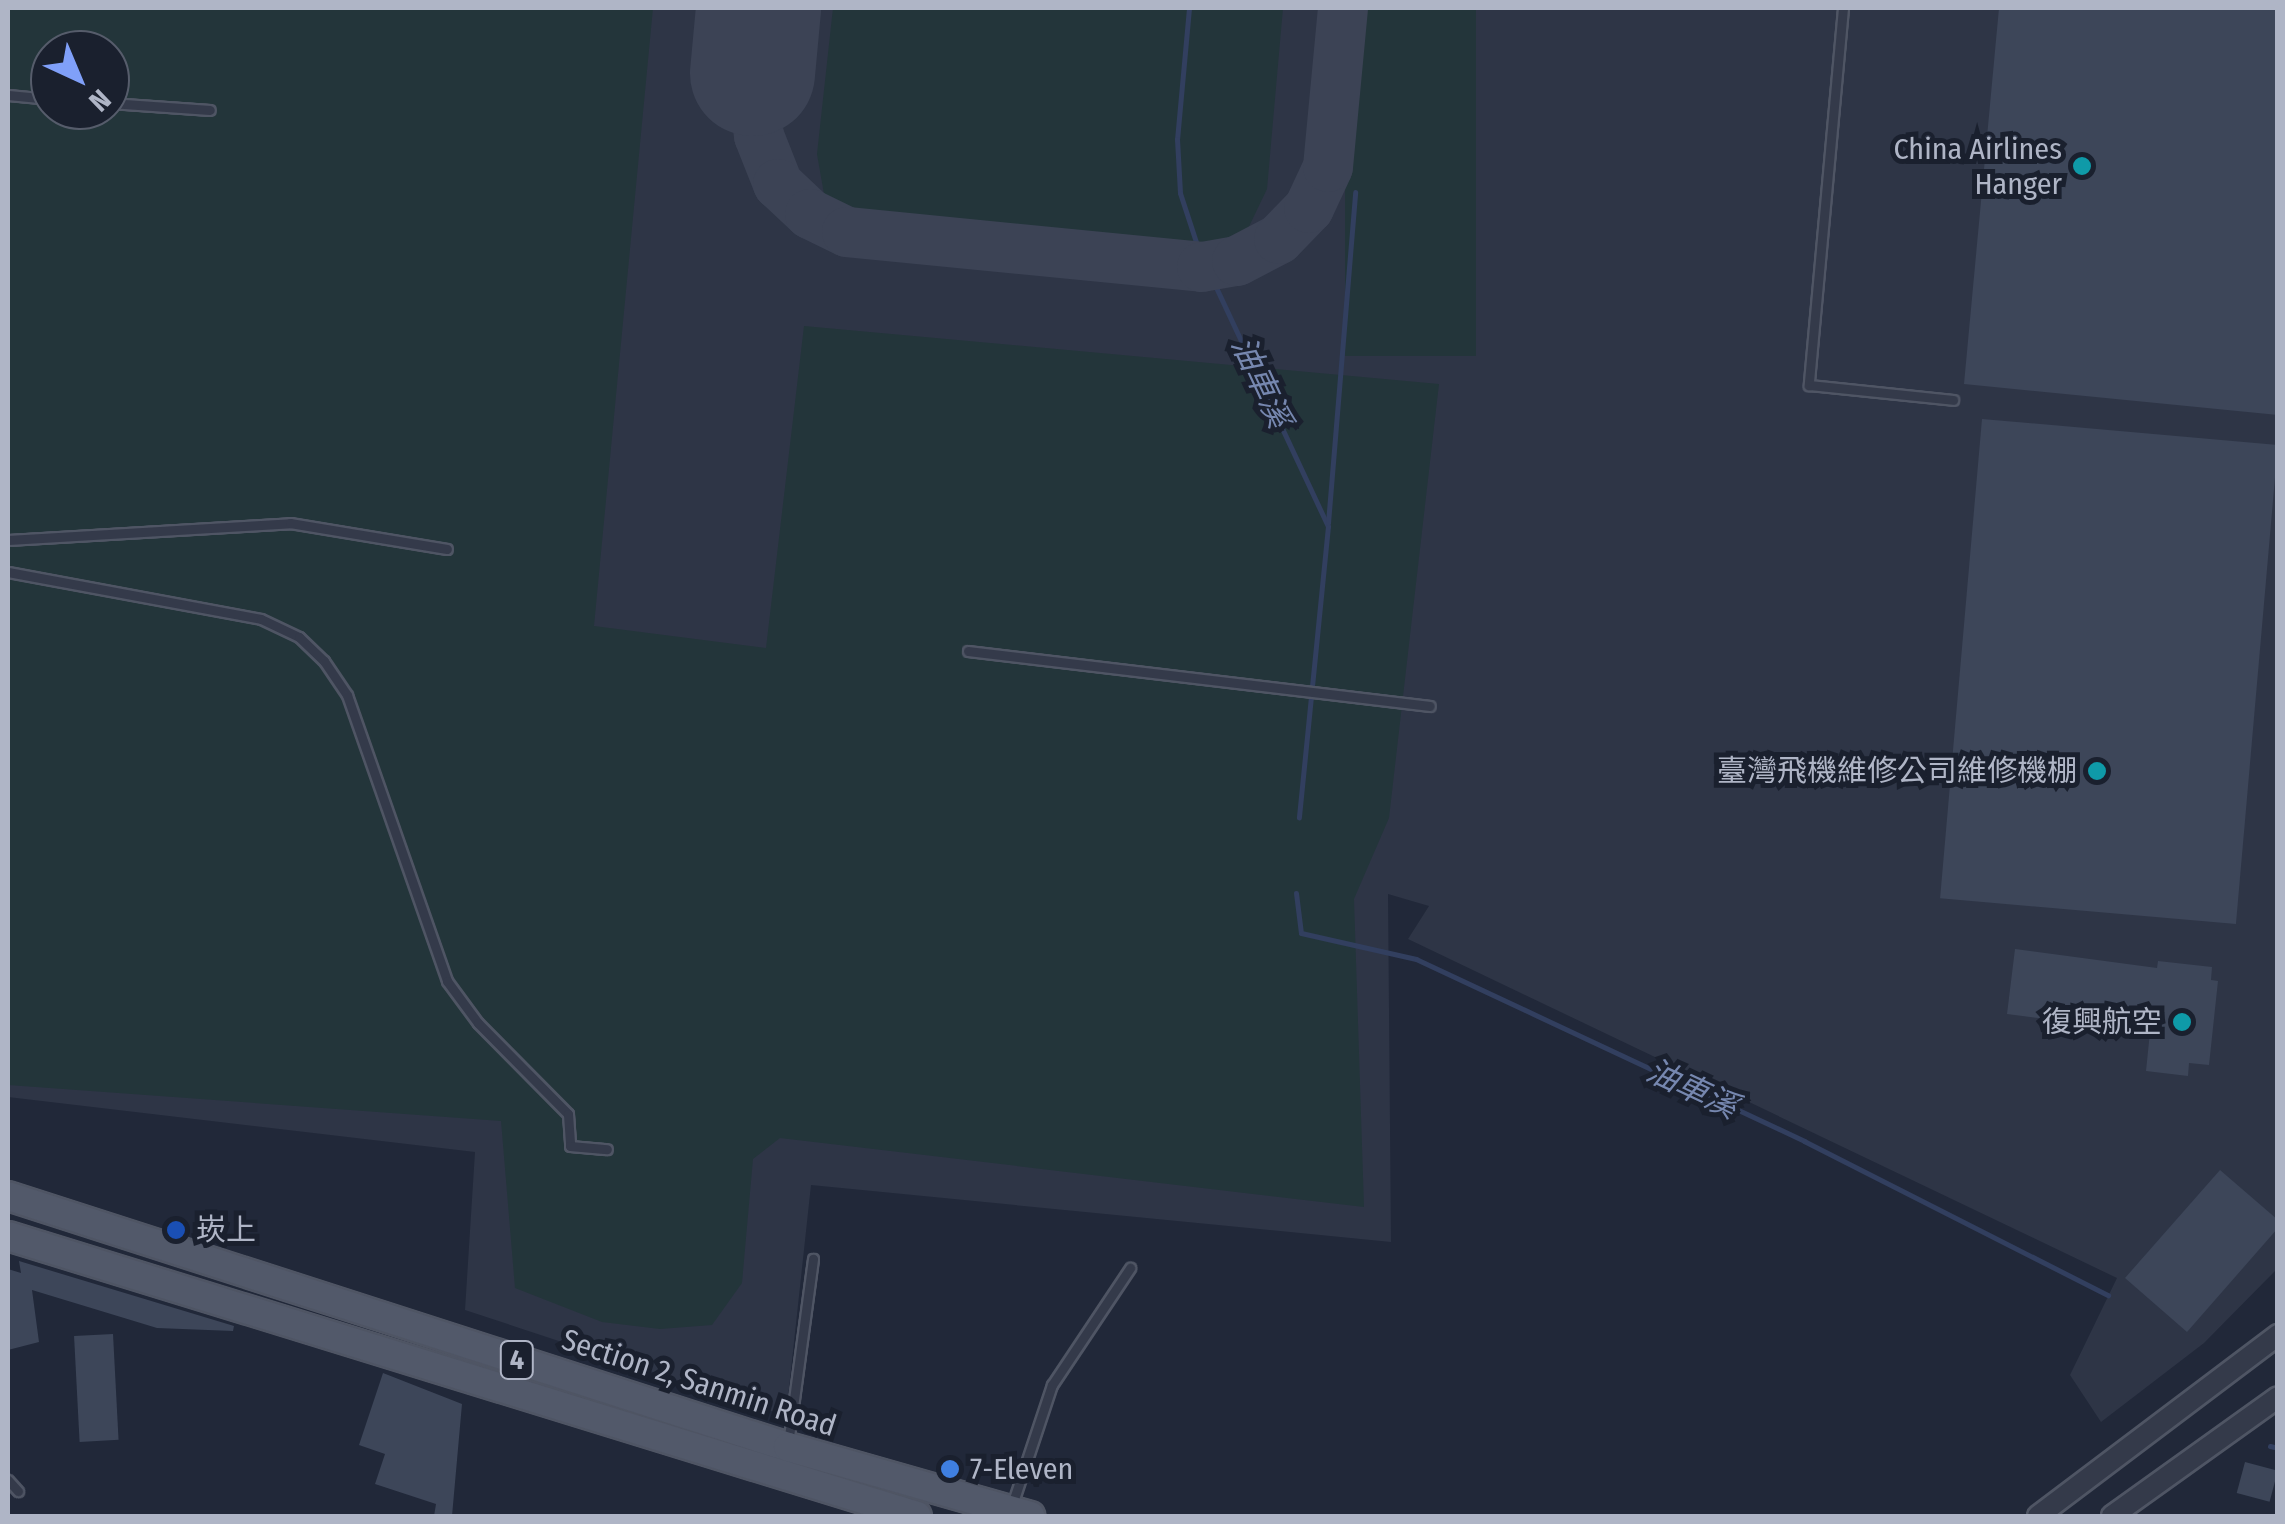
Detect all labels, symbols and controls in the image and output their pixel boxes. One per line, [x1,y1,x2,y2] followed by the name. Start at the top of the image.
[30,30,130,130] north arrow
[82,83,117,118] text: N
[1893,131,2062,202] place label: China Airlines Hanger
[2071,155,2093,177] marker: China Airlines Hanger
[1223,330,1299,434] water label: 油車溪
[1717,753,2077,789] place label: 臺灣飛機維修公司維修機棚
[2086,760,2108,782] marker: 臺灣飛機維修公司維修機棚
[2042,1004,2162,1040] place label: 復興航空
[2171,1011,2193,1033] marker: 復興航空
[1640,1051,1744,1127] water label: 油車溪
[196,1212,256,1248] place label: 崁上
[165,1219,187,1241] marker: 崁上
[557,1322,841,1444] street label: Section 2, Sanmin Road
[500,1337,534,1383] road number: 4
[970,1451,1073,1487] place label: 7-Eleven
[939,1458,961,1480] marker: 7-Eleven

